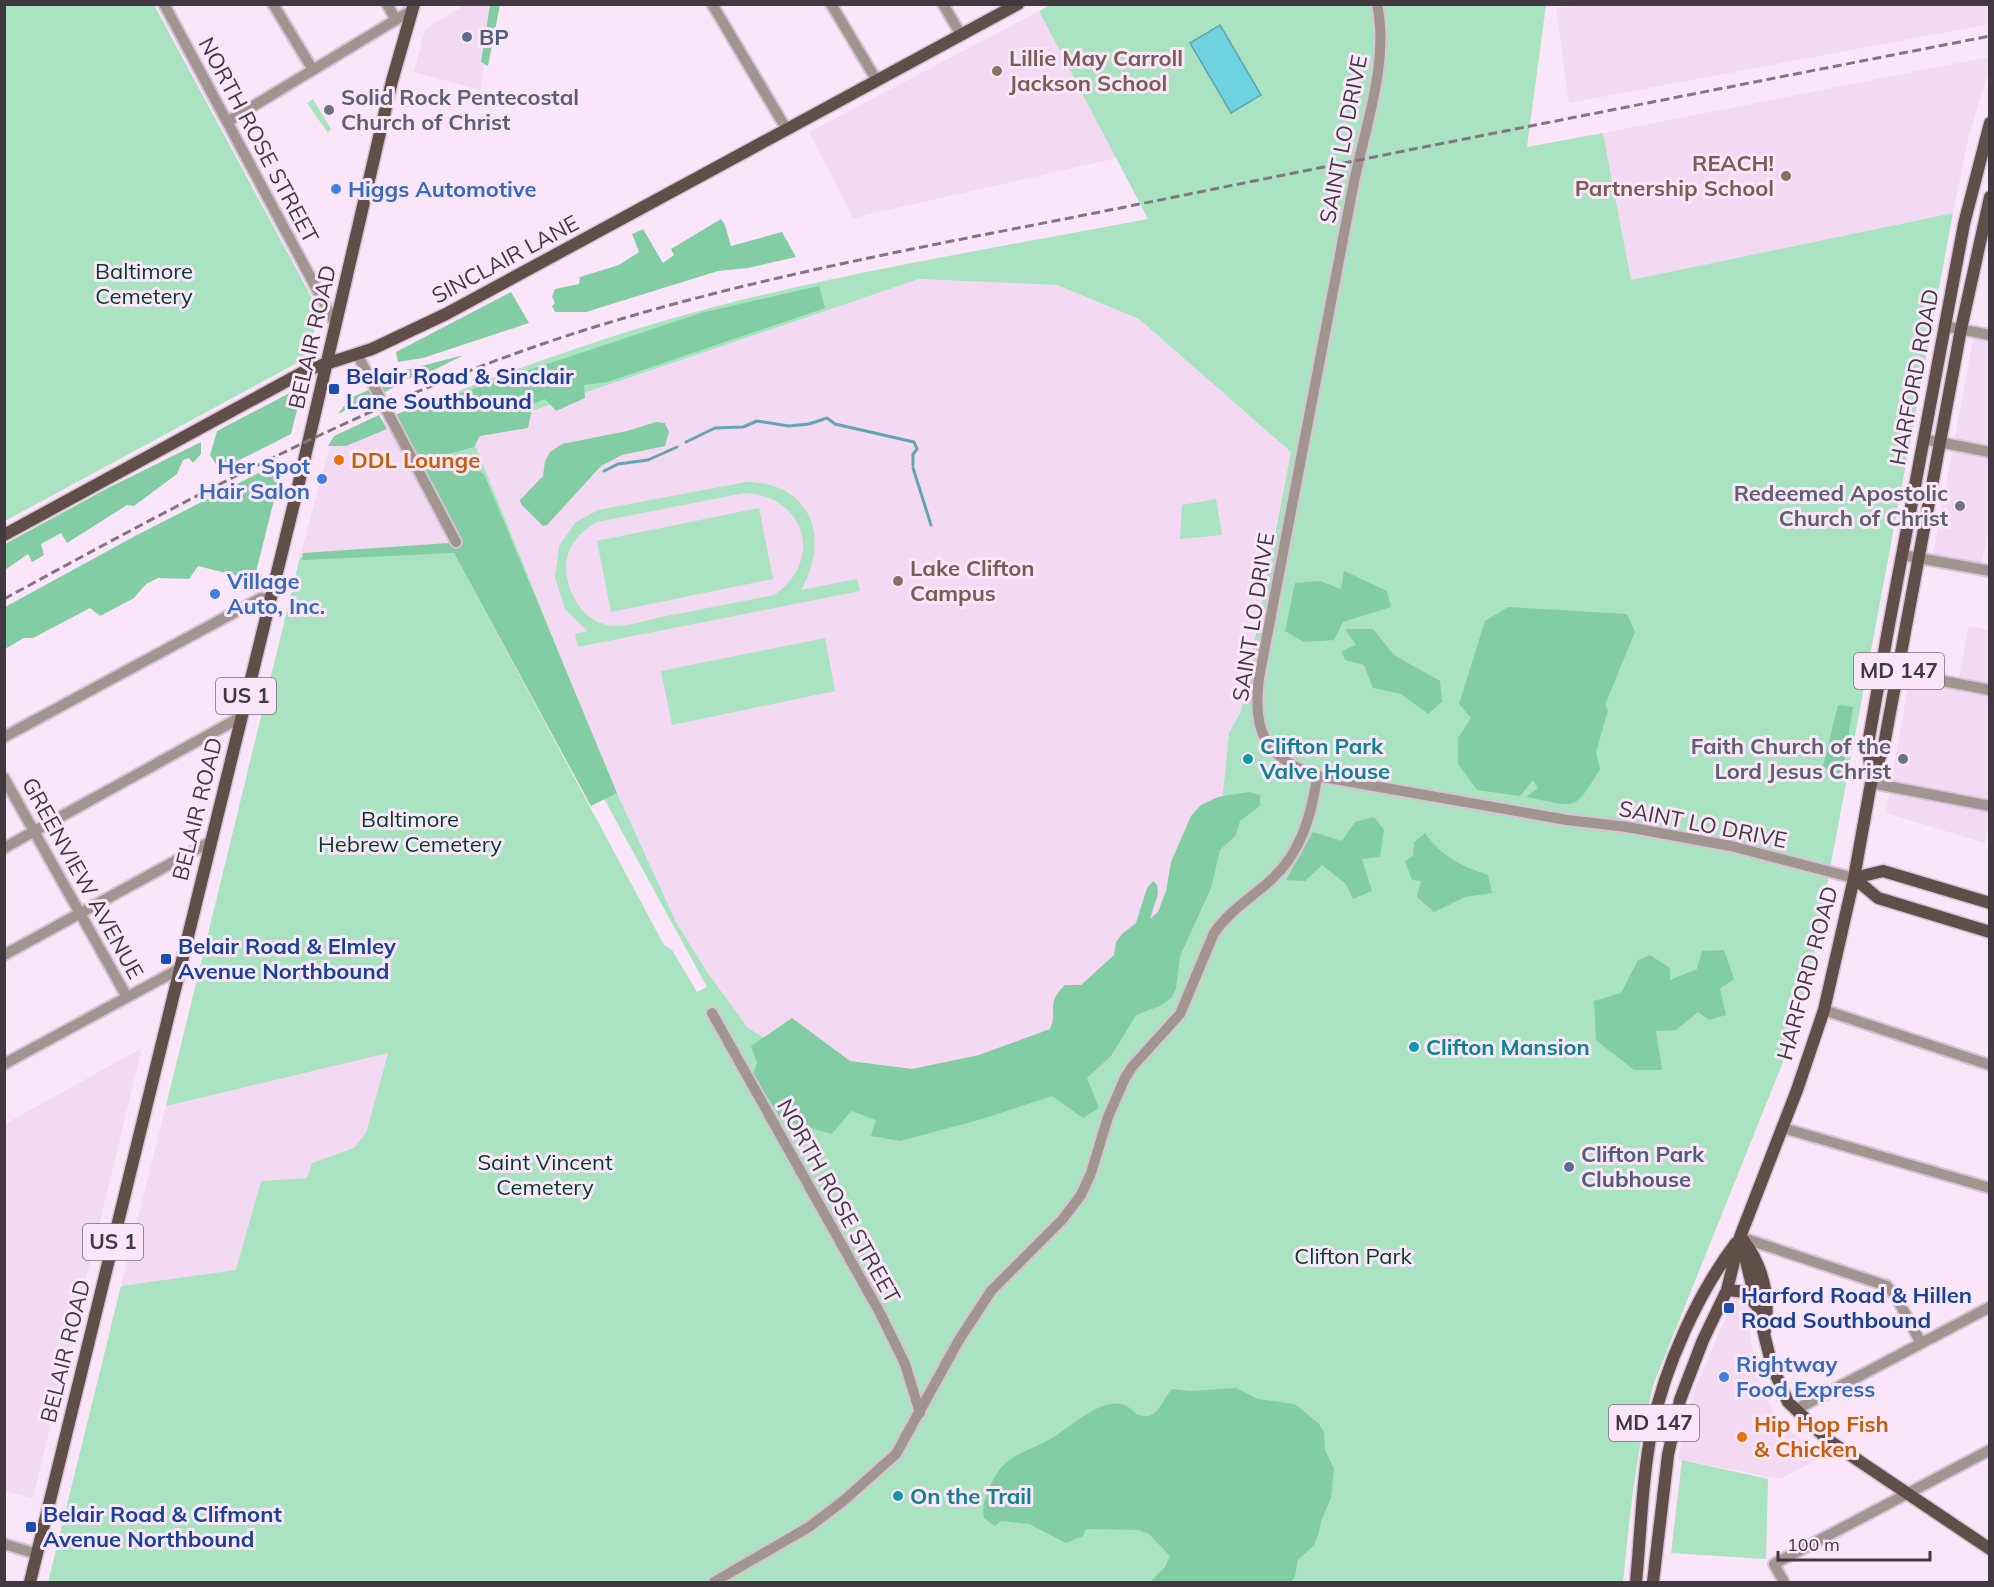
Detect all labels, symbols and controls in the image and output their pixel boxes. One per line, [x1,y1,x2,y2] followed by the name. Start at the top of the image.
[479,23,509,51] place label: BP
[460,30,474,44] marker: BP
[193,32,325,248] street label: NORTH ROSE STREET
[1009,44,1183,97] place label: Lillie May Carroll Jackson School
[1313,53,1373,225] street label: SAINT LO DRIVE
[990,64,1004,78] marker: Lillie May Carroll Jackson School
[341,83,579,136] place label: Solid Rock Pentecostal Church of Christ
[322,103,336,117] marker: Solid Rock Pentecostal Church of Christ
[1575,149,1774,202] place label: REACH! Partnership School
[1779,169,1793,183] marker: REACH! Partnership School
[348,175,537,203] place label: Higgs Automotive
[329,182,343,196] marker: Higgs Automotive
[427,209,583,309] street label: SINCLAIR LANE
[95,257,193,310] park label: Baltimore Cemetery
[282,262,342,412] street label: BELAIR ROAD
[1883,286,1945,468] street label: HARFORD ROAD
[346,362,574,415] place label: Belair Road & Sinclair Lane Southbound
[327,382,341,396] marker: Belair Road & Sinclair Lane Southbound
[351,446,480,474] place label: DDL Lounge
[199,452,310,505] place label: Her Spot Hair Salon
[332,453,346,467] marker: DDL Lounge
[315,472,329,486] marker: Her Spot Hair Salon
[1734,479,1948,532] place label: Redeemed Apostolic Church of Christ
[1953,499,1967,513] marker: Redeemed Apostolic Church of Christ
[1226,531,1280,703] street label: SAINT LO DRIVE
[910,554,1035,607] place label: Lake Clifton Campus
[226,567,325,620] place label: Village Auto, Inc.
[891,574,905,588] marker: Lake Clifton Campus
[208,587,222,601] marker: Village Auto, Inc.
[1854,653,1944,689] road number: MD 147
[216,678,276,714] road number: US 1
[1259,732,1390,785] place label: Clifton Park Valve House
[1691,732,1891,785] place label: Faith Church of the Lord Jesus Christ
[166,734,228,884] street label: BELAIR ROAD
[1241,752,1255,766] marker: Clifton Park Valve House
[1896,752,1910,766] marker: Faith Church of the Lord Jesus Christ
[16,772,150,984] street label: GREENVIEW AVENUE
[1617,794,1789,854] street label: SAINT LO DRIVE
[318,805,502,858] park label: Baltimore Hebrew Cemetery
[1770,883,1844,1063] street label: HARFORD ROAD
[178,932,396,985] place label: Belair Road & Elmley Avenue Northbound
[159,952,173,966] marker: Belair Road & Elmley Avenue Northbound
[1426,1033,1590,1061] place label: Clifton Mansion
[1407,1040,1421,1054] marker: Clifton Mansion
[771,1094,907,1308] street label: NORTH ROSE STREET
[1581,1140,1705,1193] place label: Clifton Park Clubhouse
[477,1148,613,1201] park label: Saint Vincent Cemetery
[1562,1160,1576,1174] marker: Clifton Park Clubhouse
[83,1224,143,1260] road number: US 1
[1294,1242,1412,1270] park label: Clifton Park
[34,1276,96,1426] street label: BELAIR ROAD
[1741,1281,1972,1334] place label: Harford Road & Hillen Road Southbound
[1722,1301,1736,1315] marker: Harford Road & Hillen Road Southbound
[1736,1350,1875,1403] place label: Rightway Food Express
[1717,1370,1731,1384] marker: Rightway Food Express
[1609,1405,1699,1441] road number: MD 147
[1754,1410,1889,1463] place label: Hip Hop Fish & Chicken
[1735,1430,1749,1444] marker: Hip Hop Fish & Chicken
[910,1482,1032,1510] place label: On the Trail
[891,1489,905,1503] marker: On the Trail
[43,1500,282,1553] place label: Belair Road & Clifmont Avenue Northbound
[24,1520,38,1534] marker: Belair Road & Clifmont Avenue Northbound
[1778,1524,1930,1562] scale bar
[1787,1533,1840,1556] text: 100 m

